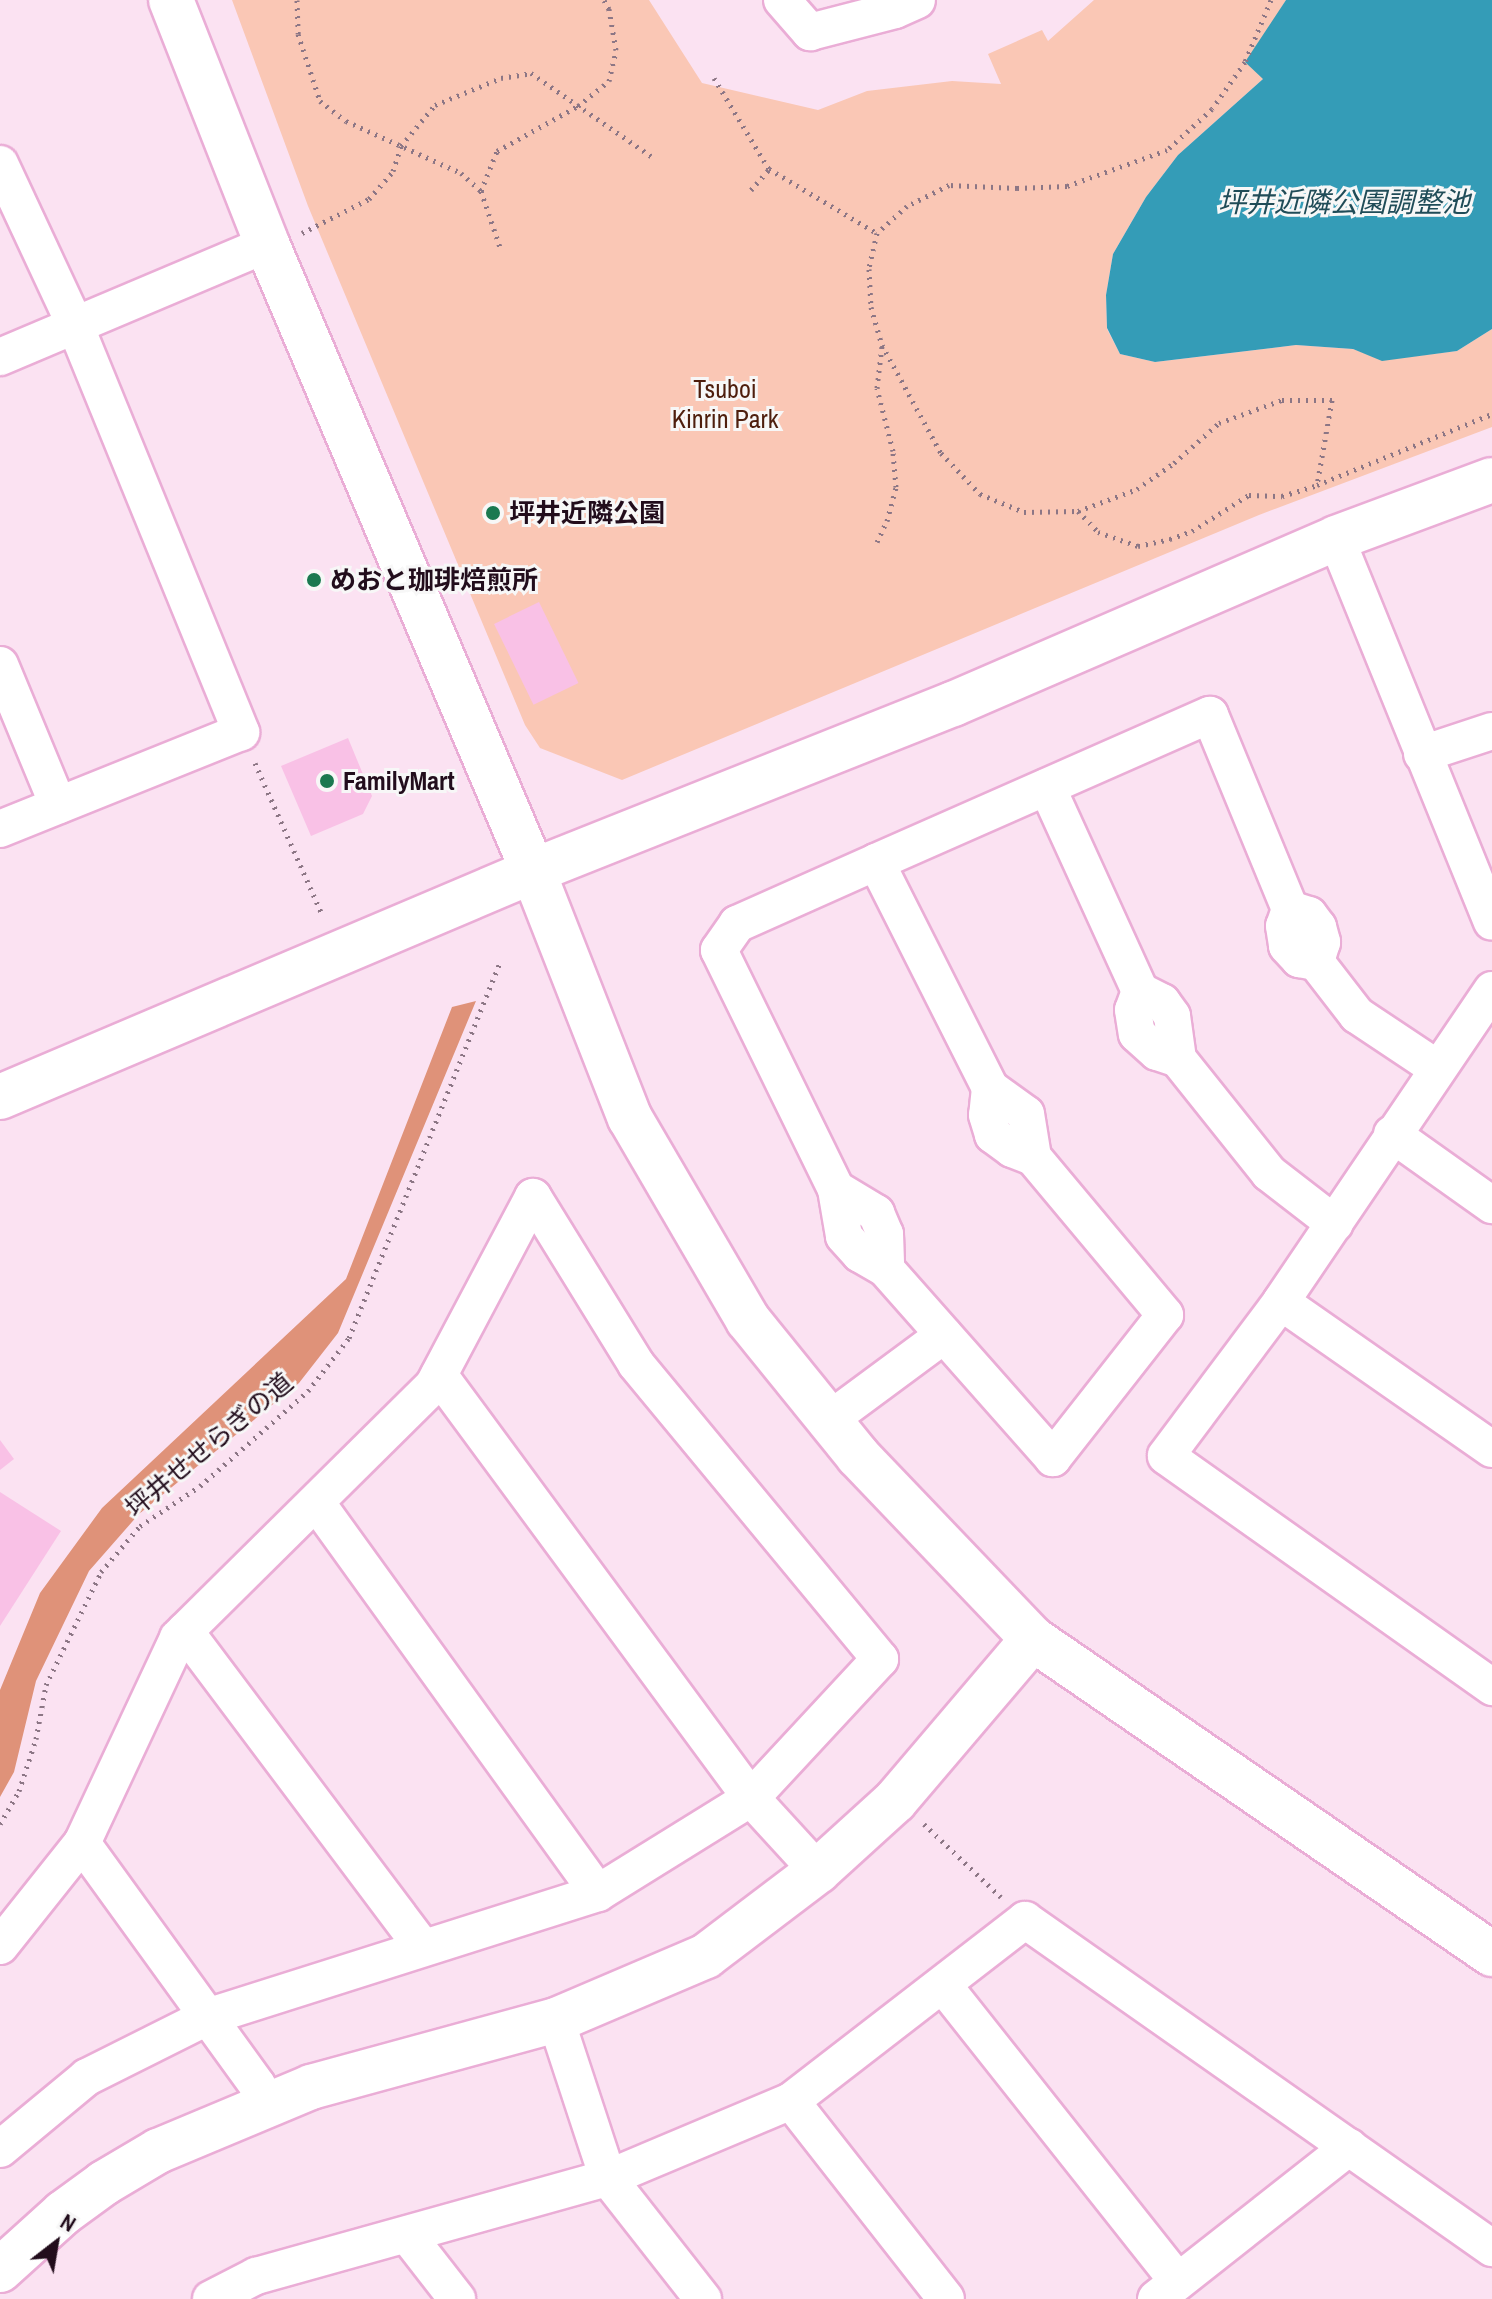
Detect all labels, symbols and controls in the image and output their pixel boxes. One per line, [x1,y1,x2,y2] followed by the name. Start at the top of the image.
[1218,185,1470,219] water label: 坪井近隣公園調整池
[672,373,778,434] park label: Tsuboi Kinrin Park
[509,497,665,529] place label: 坪井近隣公園
[484,504,502,522] marker: 坪井近隣公園
[330,564,538,596] place label: めおと珈琲焙煎所
[305,571,323,589] marker: めおと珈琲焙煎所
[343,765,455,797] place label: FamilyMart
[318,772,336,790] marker: FamilyMart
[119,1366,299,1524] street label: 坪井せせらぎの道
[16,2203,96,2283] north arrow
[55,2206,82,2239] text: N

